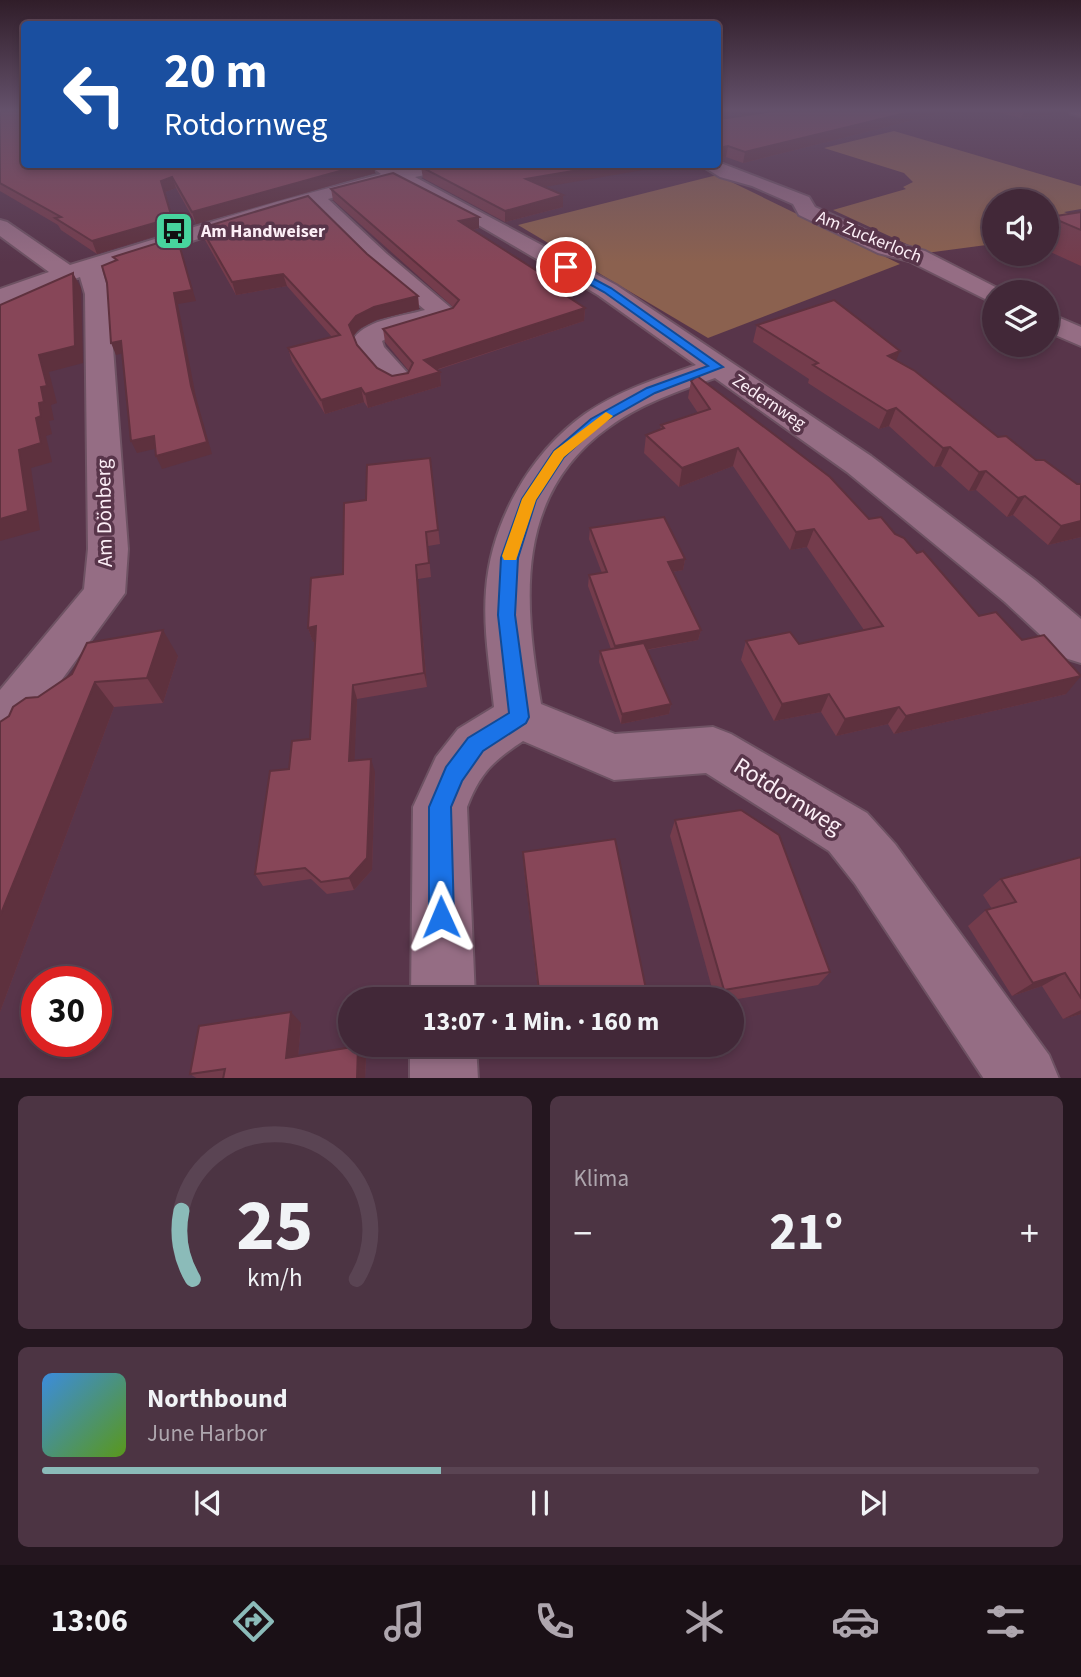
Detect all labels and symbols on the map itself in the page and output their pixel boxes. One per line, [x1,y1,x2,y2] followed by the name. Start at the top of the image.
[813,204,925,270] street label: Am Zuckerloch
[153,210,195,252] bus stop icon: Am Handweiser
[200,219,326,244] place label: Am Handweiser
[536,237,596,297] pin
[727,368,811,436] street label: Zedernweg
[88,458,120,568] street label: Am Dönberg
[727,749,849,843] street label: Rotdornweg
[404,880,478,954] position arrow
[21,966,112,1057] speed limit sign: 30

